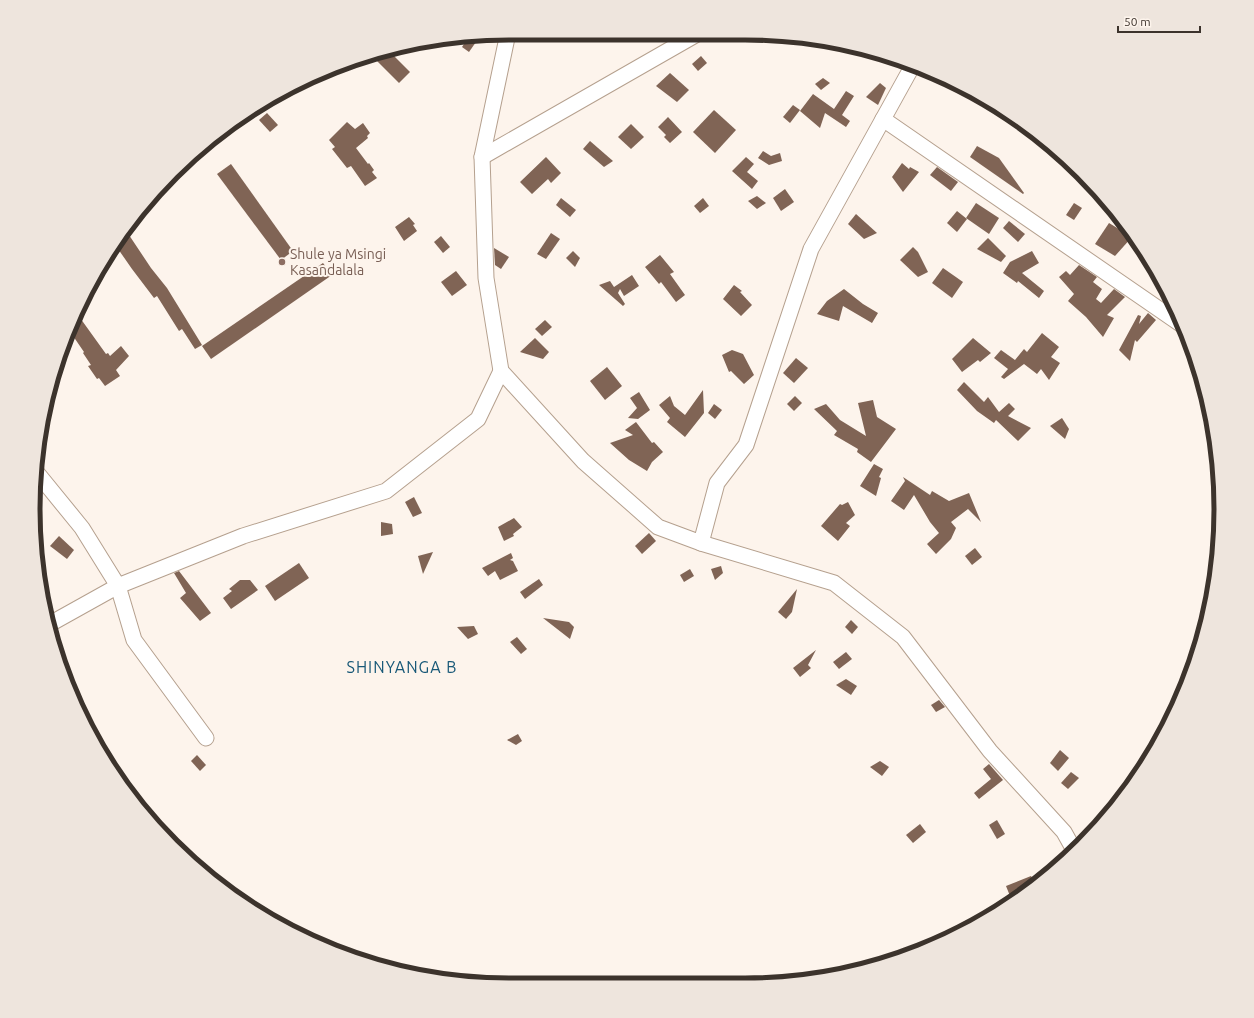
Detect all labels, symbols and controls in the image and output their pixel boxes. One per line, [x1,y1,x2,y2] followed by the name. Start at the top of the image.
[1118,8,1200,34] scale bar
[1124,15,1151,28] text: 50 m
[290,246,386,278] place label: Shule ya Msingi Kasandalala
[277,257,287,267] marker: Shule ya Msingi Kasandalala
[347,658,457,676] district label: SHINYANGA B

